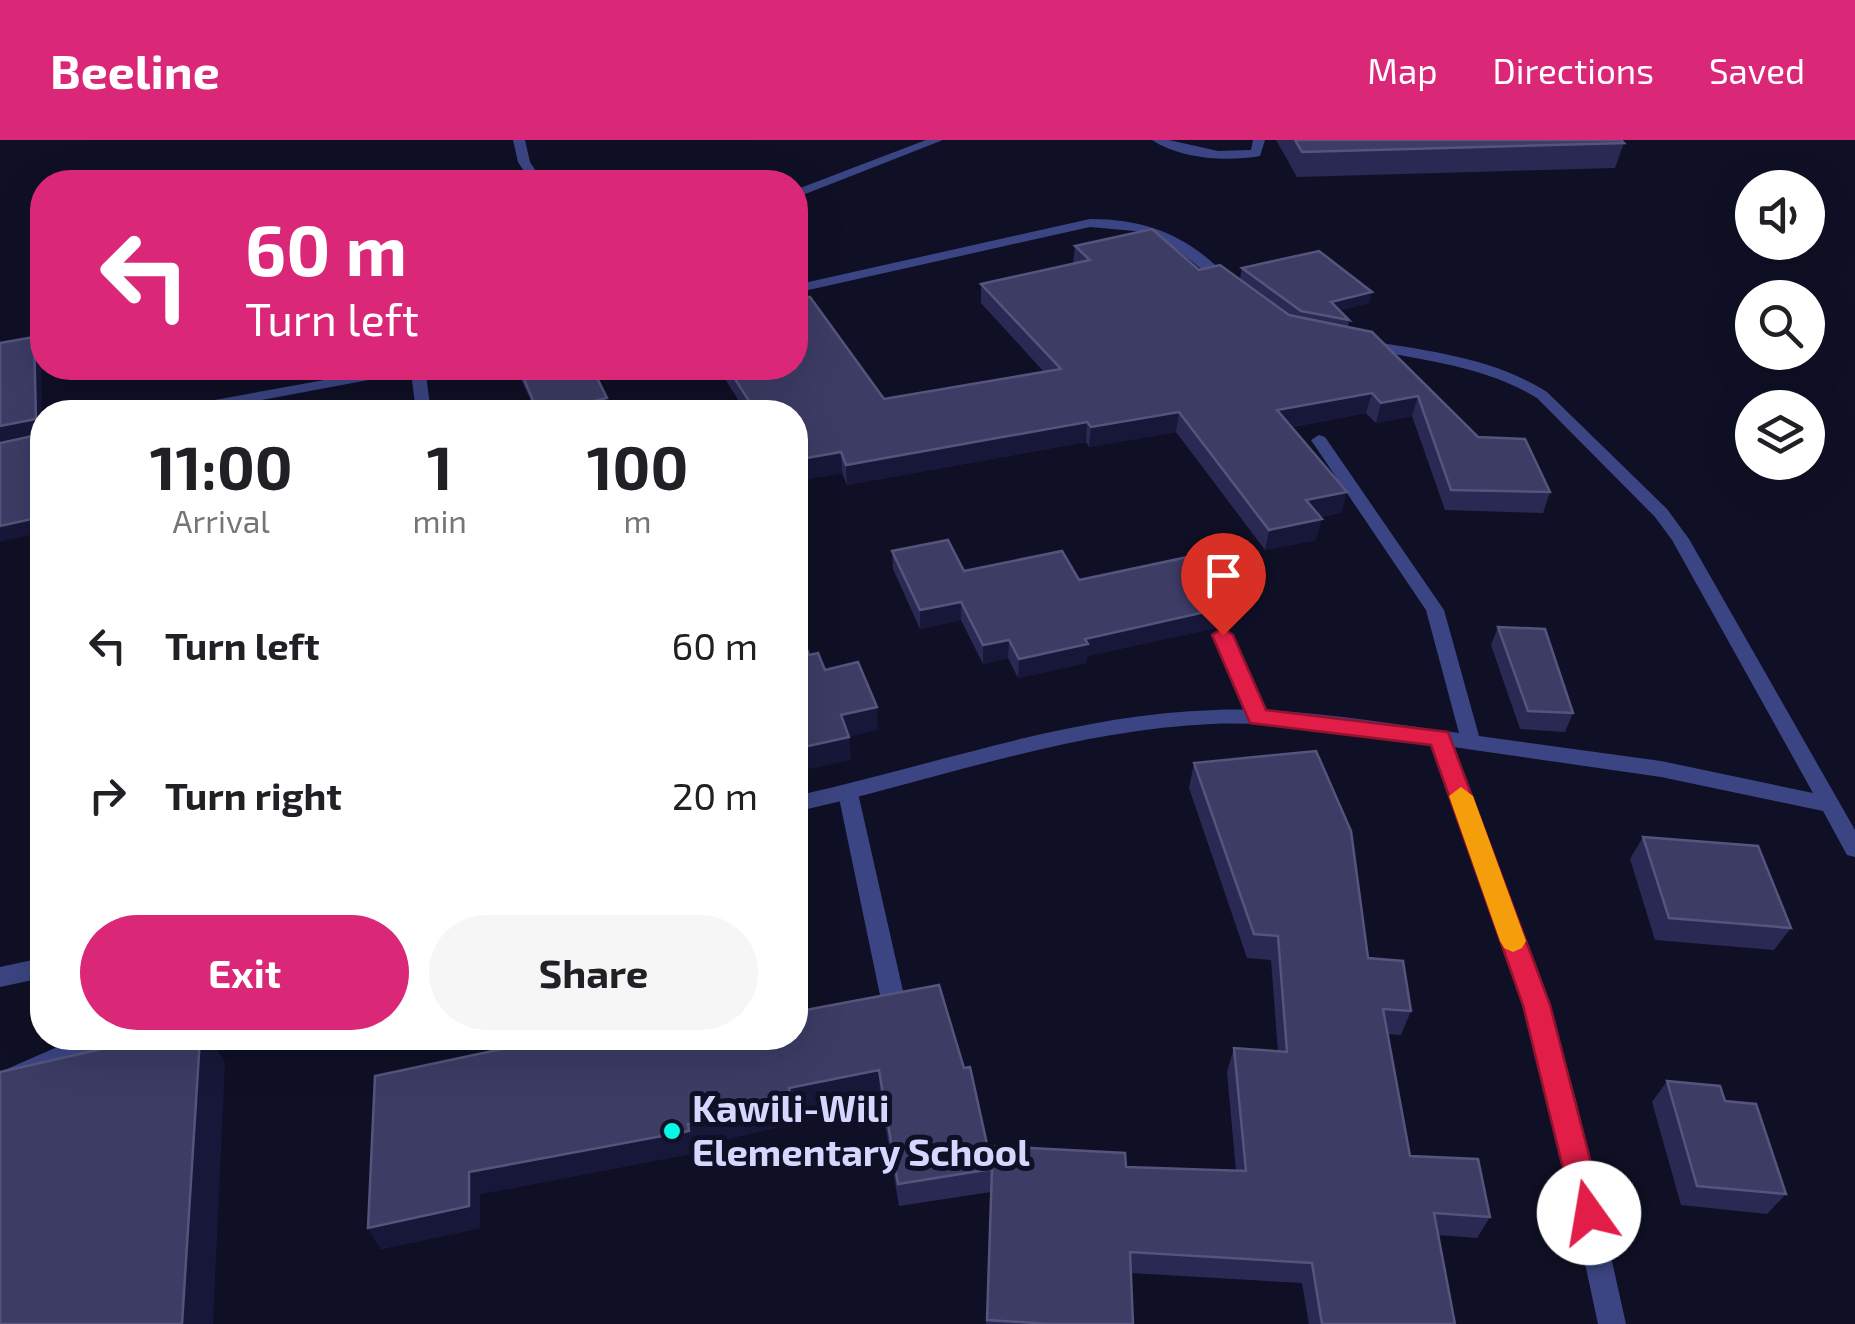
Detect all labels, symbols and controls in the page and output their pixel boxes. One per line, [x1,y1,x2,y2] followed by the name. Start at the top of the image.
[50,41,220,99] text: Beeline
[1367,49,1438,91] text: Map
[1493,49,1654,91] text: Directions
[1709,49,1805,91] text: Saved
[1735,170,1825,480] map controls
[1735,170,1825,260] button: sound
[245,206,407,290] text: 60 m
[80,210,210,340] icon: left
[1735,280,1825,370] button: search
[245,291,419,345] text: Turn left
[1735,390,1825,480] button: layers
[150,430,293,502] text: 11:00
[427,430,453,502] text: 1
[587,430,688,502] text: 100
[173,501,270,539] text: Arrival
[412,501,467,539] text: min
[623,501,652,539] text: m
[1181,533,1266,636] pin
[1196,548,1251,603] icon: arrive
[80,618,135,673] icon: left
[165,622,320,668] text: Turn left
[672,622,758,668] text: 60 m
[80,768,135,823] icon: right
[165,772,342,818] text: Turn right
[672,772,758,818] text: 20 m
[80,915,409,1030] button: Exit
[429,915,758,1030] button: Share
[692,1084,1030,1174] place label: Kawili-Wili Elementary School
[661,1120,683,1142] marker: Kawili-Wili Elementary School
[1537,1161,1641,1265] position arrow

